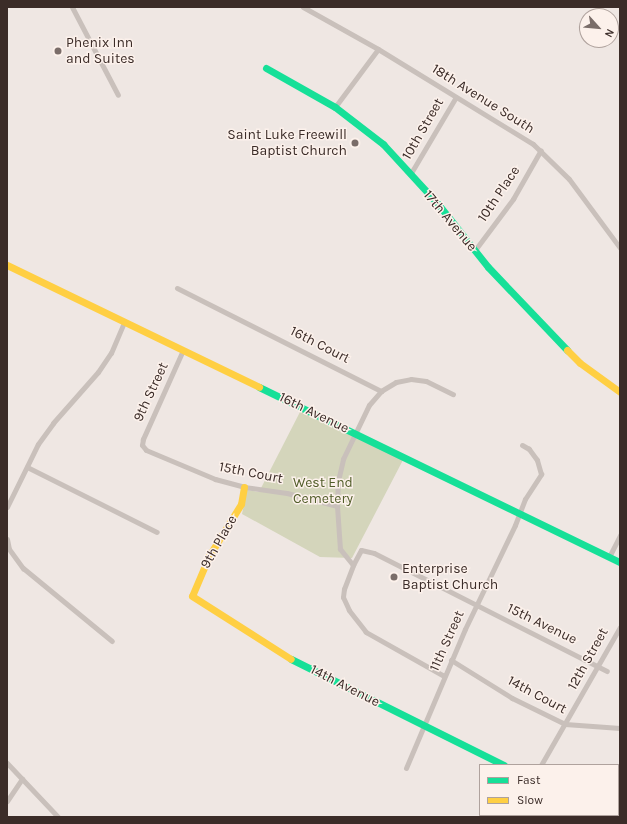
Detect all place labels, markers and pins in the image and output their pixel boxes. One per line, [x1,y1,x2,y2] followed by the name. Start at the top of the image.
[66,35,135,68] place label: Phenix Inn and Suites
[53,46,63,56] marker: Phenix Inn and Suites
[227,127,347,160] place label: Saint Luke Freewill Baptist Church
[350,138,360,148] marker: Saint Luke Freewill Baptist Church
[402,561,498,594] place label: Enterprise Baptist Church
[389,572,399,582] marker: Enterprise Baptist Church

